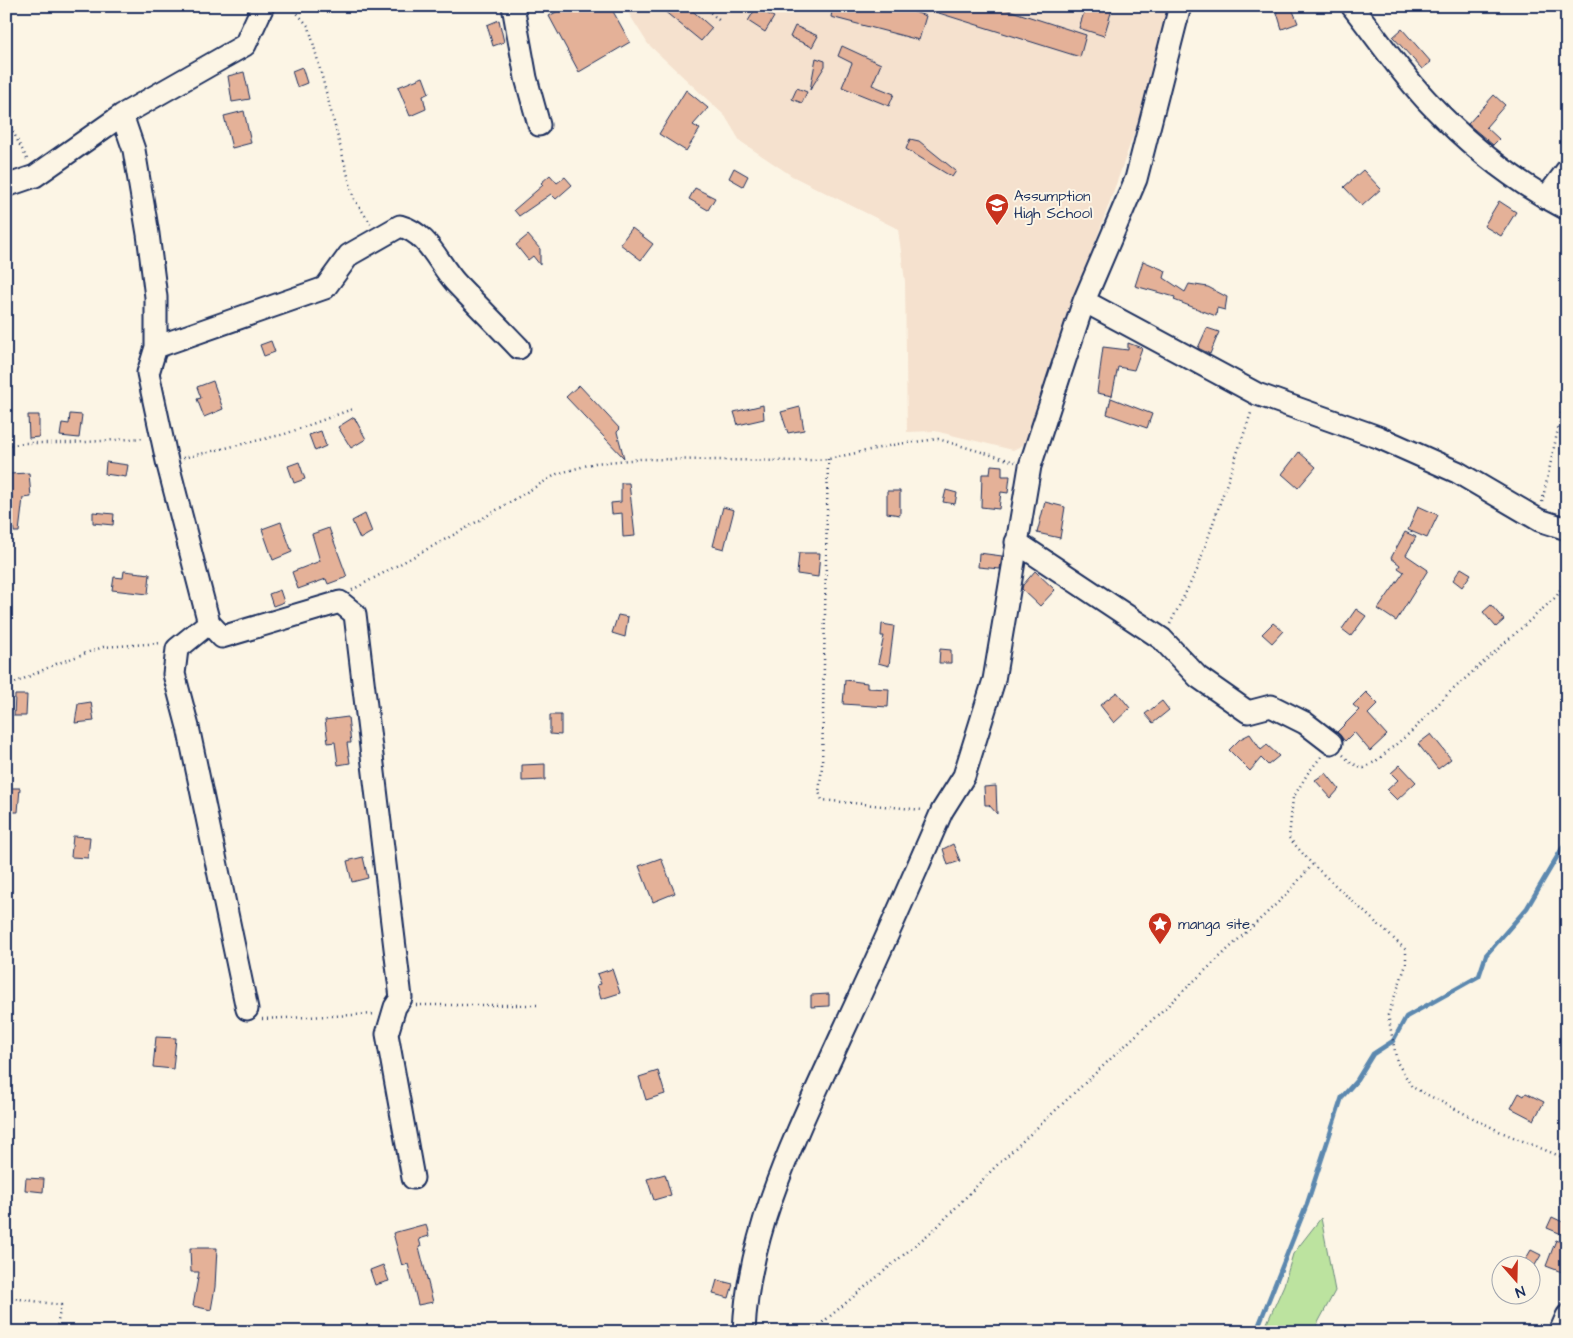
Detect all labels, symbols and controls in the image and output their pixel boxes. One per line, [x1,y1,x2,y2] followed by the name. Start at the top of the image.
[1014,186,1092,225] place label: Assumption High School
[984,192,1010,226] school or university icon: Assumption High School
[1147,911,1173,945] place icon: manga site
[1178,914,1250,936] place label: manga site
[1490,1256,1540,1306] north arrow
[1512,1280,1528,1302] text: N

